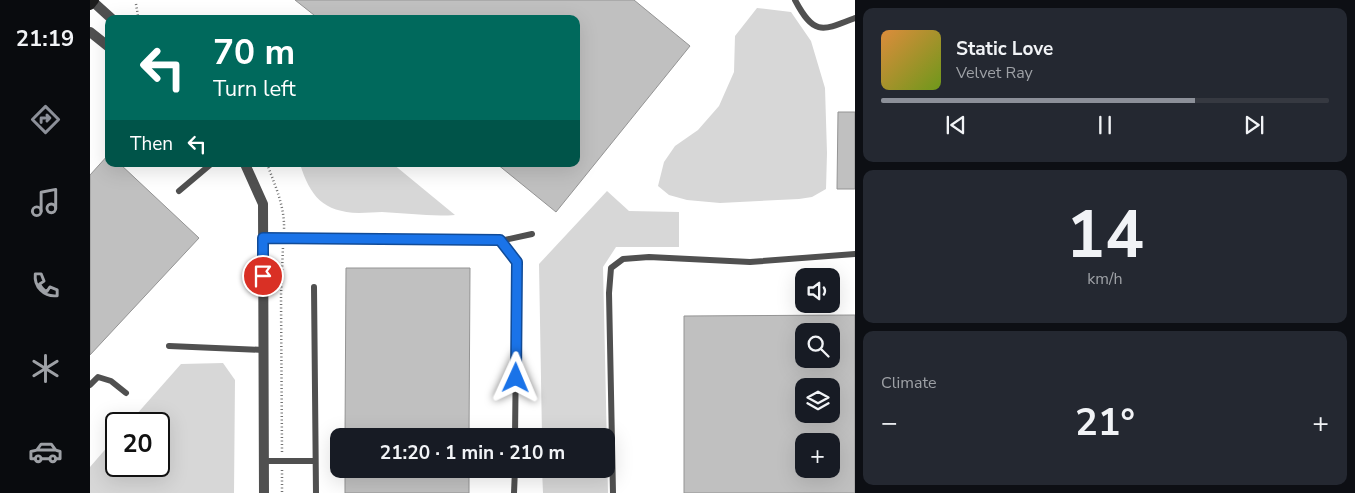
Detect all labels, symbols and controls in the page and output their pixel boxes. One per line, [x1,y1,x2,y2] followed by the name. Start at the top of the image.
[16,24,74,54] text: 21:19
[213,29,295,76] text: 70 m
[130,35,195,100] icon: left
[956,36,1053,62] text: Static Love
[956,62,1033,84] text: Velvet Ray
[213,74,296,104] text: Turn left
[28,102,63,137] icon: directions
[942,111,970,139] icon: previous
[1091,111,1119,139] icon: pause
[1240,111,1268,139] icon: next
[183,130,211,158] icon: left
[130,131,173,157] text: Then
[28,185,63,220] icon: music
[1066,191,1144,280] text: 14
[242,255,284,297] pin
[249,262,277,290] icon: arrive
[28,268,63,303] icon: phone
[795,268,840,478] map controls
[795,268,840,313] button: sound
[1087,268,1123,290] text: km/h
[795,323,840,368] button: search
[28,351,63,386] icon: climate
[489,351,541,403] position arrow
[881,372,936,394] text: Climate
[795,378,840,423] button: layers
[1075,397,1135,448] text: 21°
[881,404,898,442] text: −
[1312,404,1329,442] text: +
[105,412,170,477] speed limit sign: 20
[795,433,840,478] button: +
[28,434,63,469] icon: car
[380,440,565,466] text: 21:20 · 1 min · 210 m

